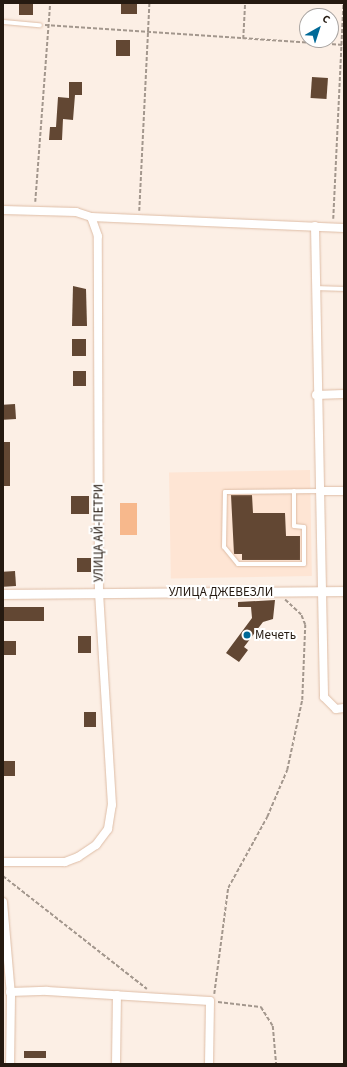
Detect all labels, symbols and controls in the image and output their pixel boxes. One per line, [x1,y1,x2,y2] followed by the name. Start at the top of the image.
[299,8,339,48] north arrow
[319,11,333,27] text: С
[91,484,107,582] street label: УЛИЦА АЙ-ПЕТРИ
[169,584,273,600] street label: УЛИЦА ДЖЕВЕЗЛИ
[255,627,296,643] place label: Мечеть
[242,630,252,640] marker: Мечеть

